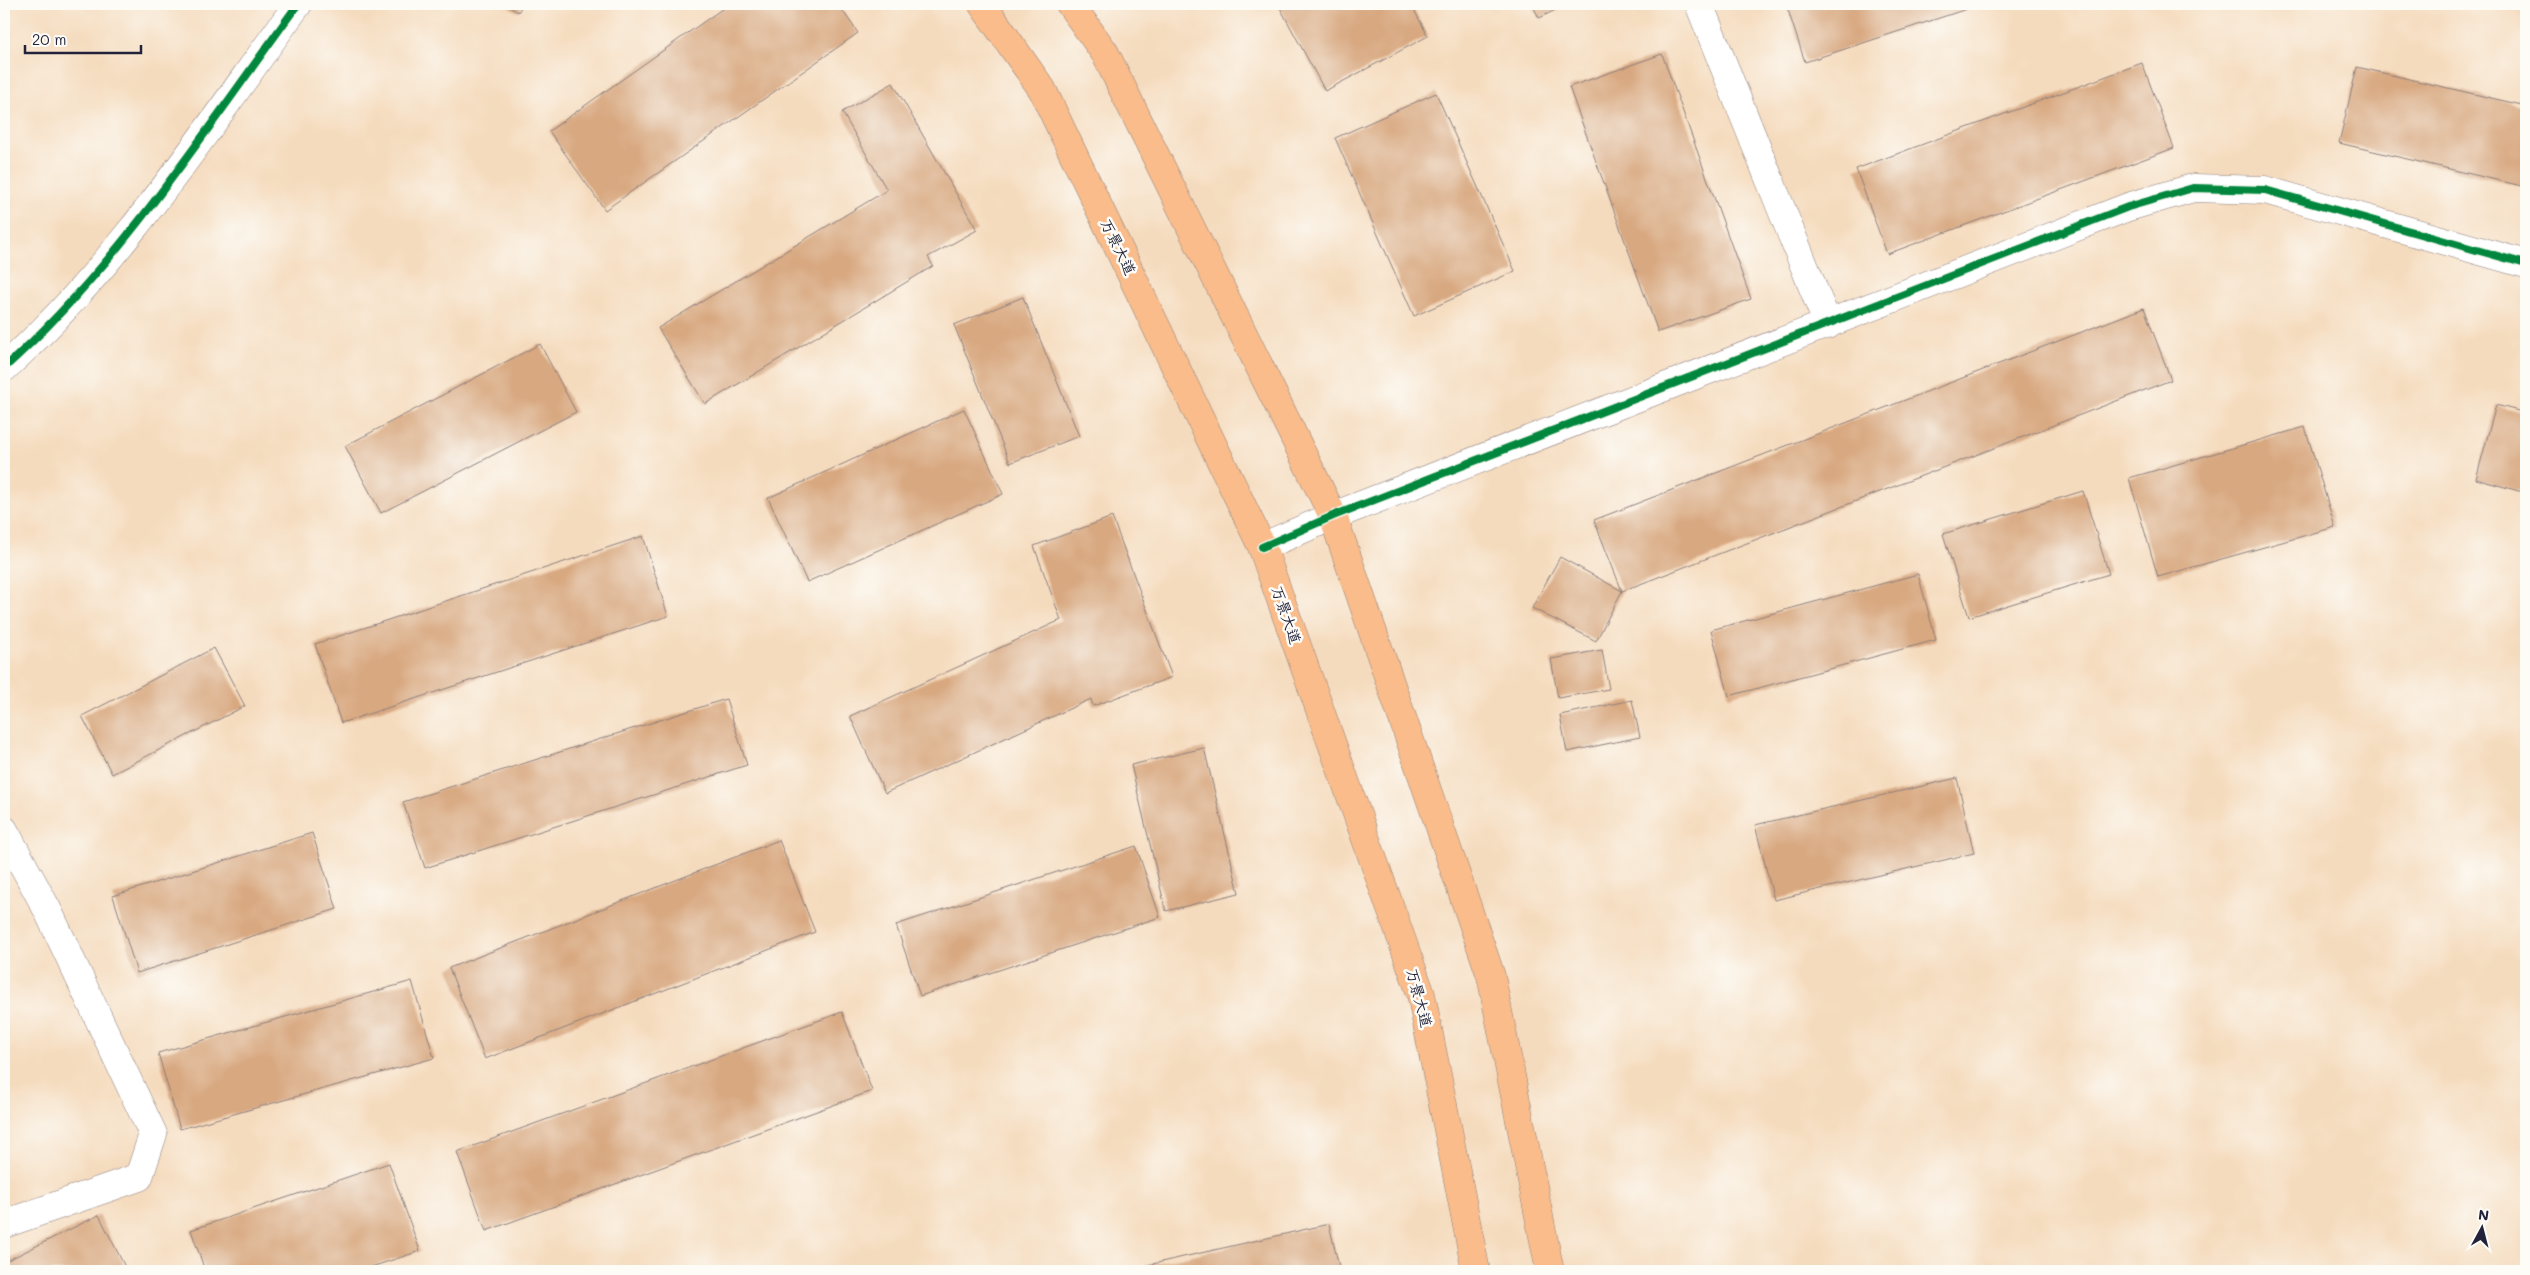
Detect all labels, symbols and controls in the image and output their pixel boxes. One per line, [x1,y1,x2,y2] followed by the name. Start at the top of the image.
[25,22,141,54] scale bar
[32,29,66,49] text: 20 m
[1097,215,1141,278] street label: 万景大道
[1268,583,1306,646] street label: 万景大道
[1403,966,1437,1029] street label: 万景大道
[2458,1202,2508,1252] north arrow
[2477,1205,2490,1225] text: N

